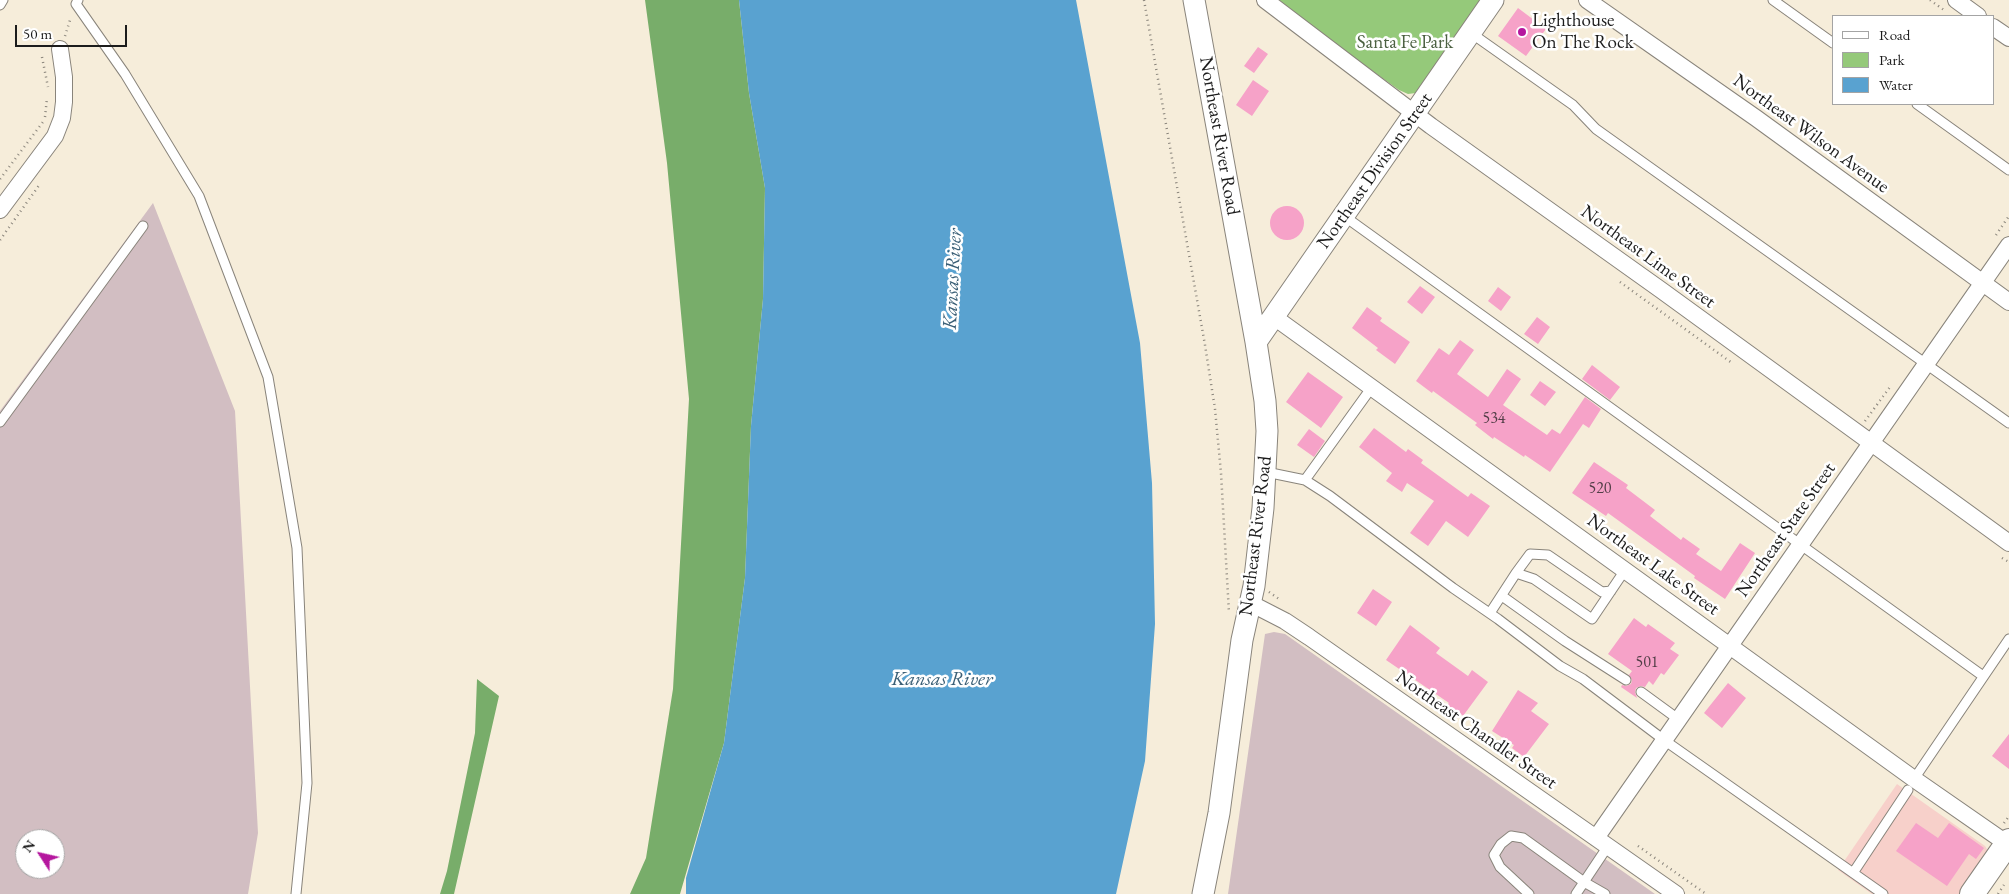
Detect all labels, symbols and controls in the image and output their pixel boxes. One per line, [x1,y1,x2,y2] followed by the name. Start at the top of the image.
[1532,10,1634,54] place label: Lighthouse On The Rock
[18,15,130,47] scale bar
[1832,15,1994,105] legend
[23,24,52,43] text: 50 m
[1879,25,1910,44] text: Road
[1516,26,1528,38] marker: Lighthouse On The Rock
[1357,32,1453,54] park label: Santa Fe Park
[1879,50,1905,69] text: Park
[1194,55,1244,217] street label: Northeast River Road
[1728,70,1894,198] street label: Northeast Wilson Avenue
[1879,75,1913,94] text: Water
[1313,89,1437,253] street label: Northeast Division Street
[1576,200,1720,314] street label: Northeast Lime Street
[938,228,968,330] water label: Kansas River
[1482,409,1506,429] house number: 534
[1235,455,1277,617] street label: Northeast River Road
[1731,458,1841,602] street label: Northeast State Street
[1588,479,1612,499] house number: 520
[1582,509,1724,621] street label: Northeast Lake Street
[1635,653,1659,673] house number: 501
[1391,666,1561,794] street label: Northeast Chandler Street
[891,668,993,692] water label: Kansas River
[15,829,65,879] north arrow
[18,836,39,856] text: N

